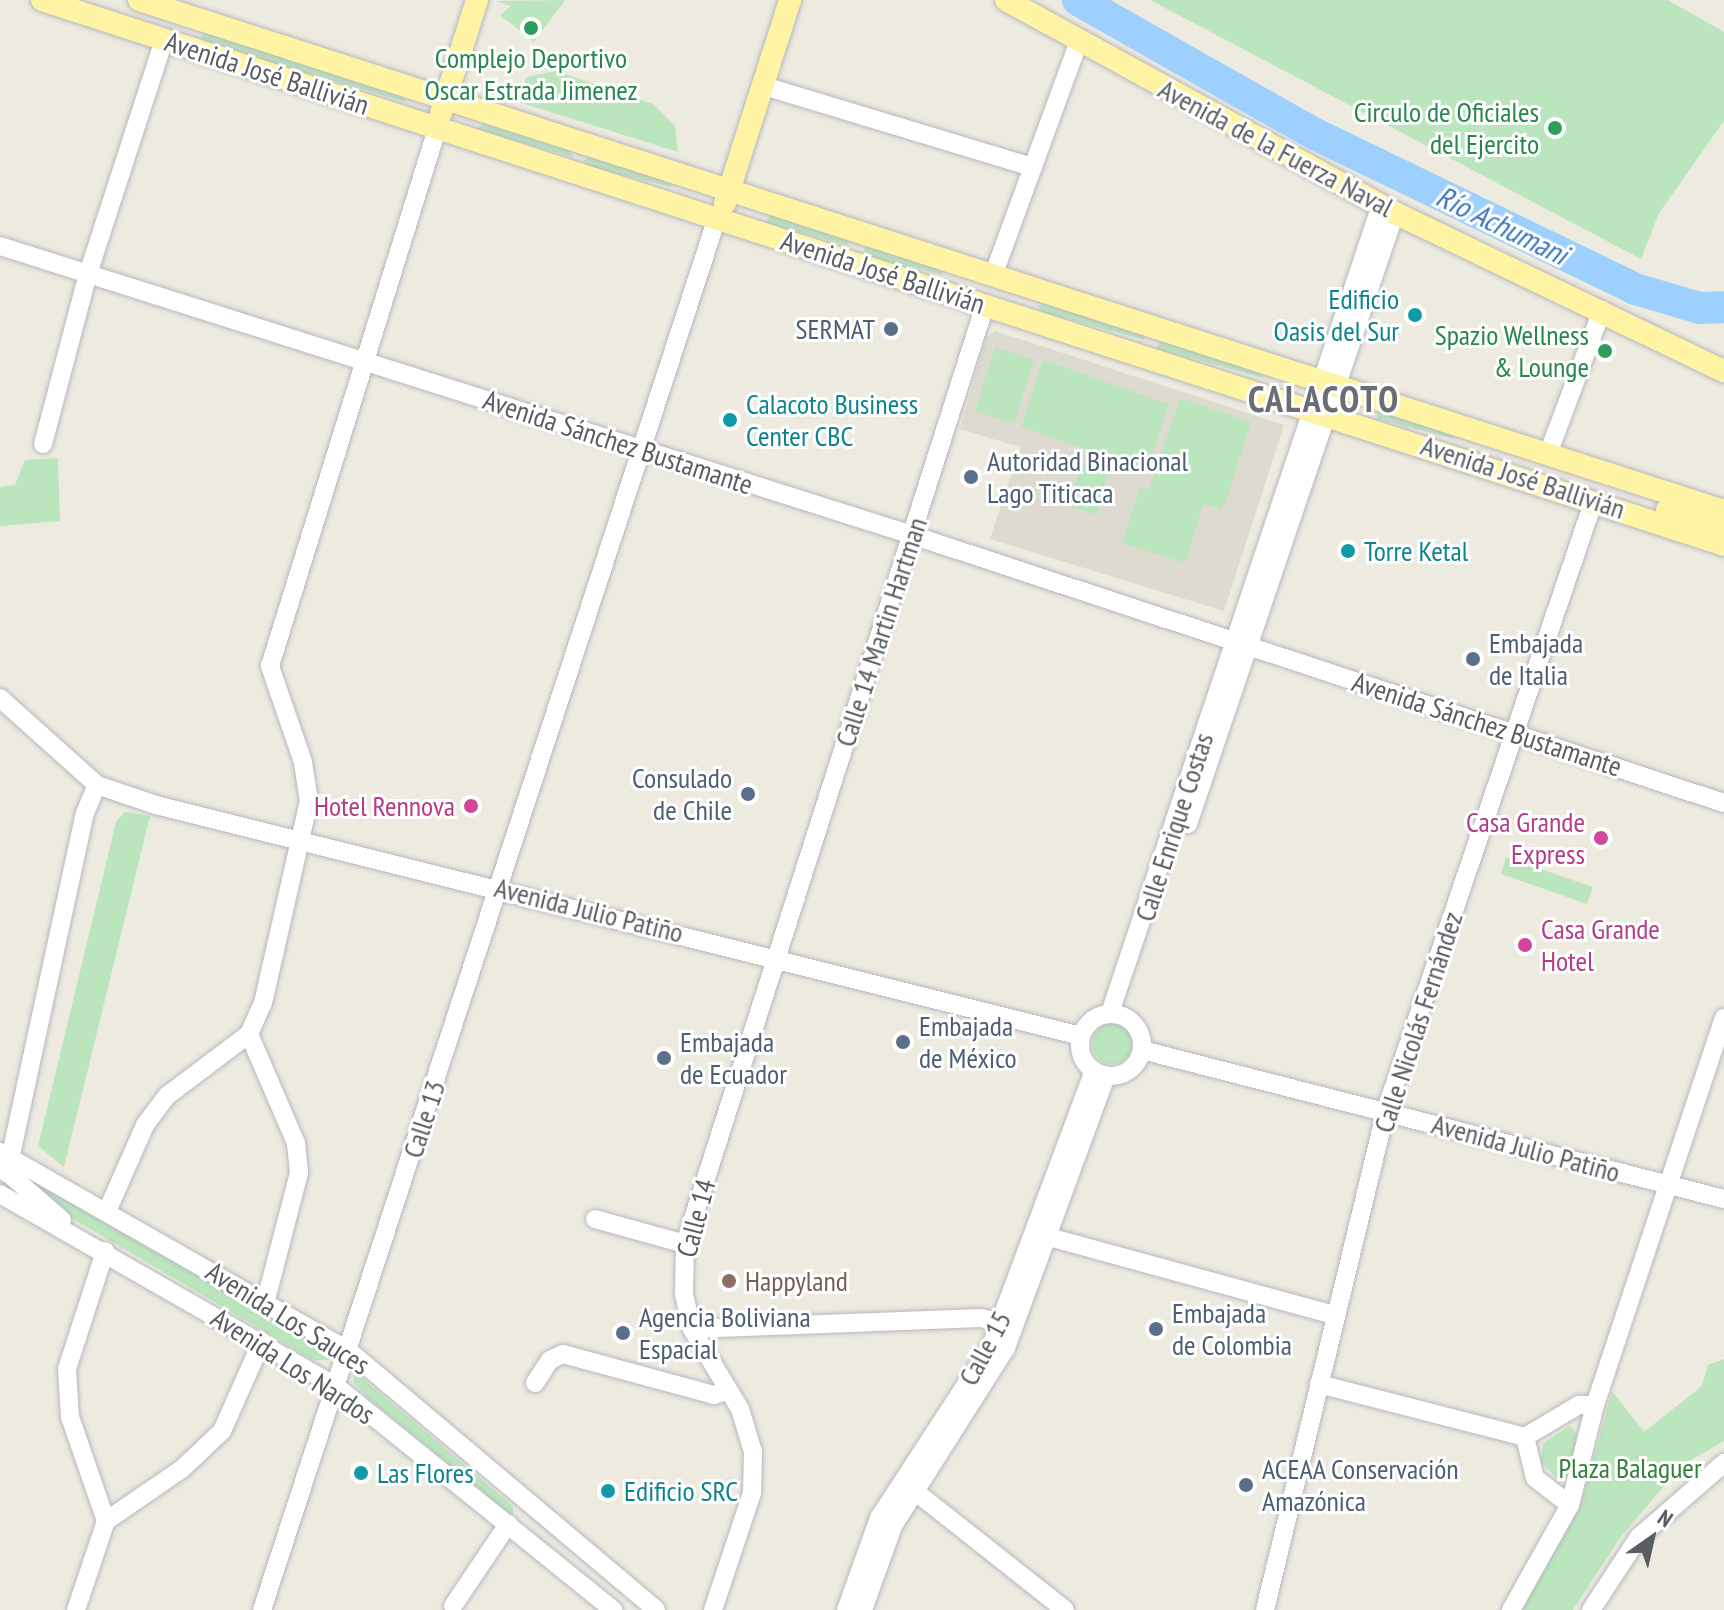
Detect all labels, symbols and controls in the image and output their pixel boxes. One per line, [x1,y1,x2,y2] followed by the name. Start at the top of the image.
[522,19,540,37] marker: Complejo Deportivo Oscar Estrada Jimenez
[161,24,373,122] street label: Avenida José Ballivián
[424,41,638,107] place label: Complejo Deportivo Oscar Estrada Jimenez
[1153,72,1399,224] street label: Avenida de la Fuerza Naval
[1354,95,1539,161] place label: Circulo de Oficiales del Ejercito
[1546,119,1564,137] marker: Circulo de Oficiales del Ejercito
[1430,178,1574,272] water label: Río Achumani
[777,223,989,321] street label: Avenida José Ballivián
[1274,282,1399,348] place label: Edificio Oasis del Sur
[1406,306,1424,324] marker: Edificio Oasis del Sur
[796,312,875,346] place label: SERMAT
[1434,318,1589,384] place label: Spazio Wellness & Lounge
[882,320,900,338] marker: SERMAT
[1596,342,1614,360] marker: Spazio Wellness & Lounge
[1248,377,1400,421] district label: CALACOTO
[479,382,757,502] street label: Avenida Sánchez Bustamante
[746,387,918,453] place label: Calacoto Business Center CBC
[721,411,739,429] marker: Calacoto Business Center CBC
[1417,428,1629,526] street label: Avenida José Ballivián
[987,444,1188,510] place label: Autoridad Binacional Lago Titicaca
[962,468,980,486] marker: Autoridad Binacional Lago Titicaca
[828,513,934,751] street label: Calle 14 Martin Hartman
[1364,534,1468,568] place label: Torre Ketal
[1339,542,1357,560] marker: Torre Ketal
[1489,626,1583,692] place label: Embajada de Italia
[1464,650,1482,668] marker: Embajada de Italia
[1348,664,1626,784] street label: Avenida Sánchez Bustamante
[1128,729,1220,925] street label: Calle Enrique Costas
[632,761,732,827] place label: Consulado de Chile
[739,785,757,803] marker: Consulado de Chile
[314,789,455,823] place label: Hotel Rennova
[462,797,480,815] marker: Hotel Rennova
[1466,805,1585,871] place label: Casa Grande Express
[1592,829,1610,847] marker: Casa Grande Express
[491,870,687,950] street label: Avenida Julio Patiño
[1366,907,1470,1137] street label: Calle Nicolás Fernández
[1541,912,1660,978] place label: Casa Grande Hotel
[1516,936,1534,954] marker: Casa Grande Hotel
[919,1009,1017,1075] place label: Embajada de México
[680,1025,787,1091] place label: Embajada de Ecuador
[894,1033,912,1051] marker: Embajada de México
[655,1049,673,1067] marker: Embajada de Ecuador
[396,1076,452,1162] street label: Calle 13
[1428,1107,1624,1189] street label: Avenida Julio Patiño
[669,1175,723,1261] street label: Calle 14
[200,1254,376,1382] street label: Avenida Los Sauces
[745,1264,848,1298] place label: Happyland
[720,1272,738,1290] marker: Happyland
[1172,1296,1292,1362] place label: Embajada de Colombia
[639,1300,811,1366] place label: Agencia Boliviana Espacial
[205,1301,381,1431] street label: Avenida Los Nardos
[952,1305,1018,1391] street label: Calle 15
[1147,1320,1165,1338] marker: Embajada de Colombia
[614,1324,632,1342] marker: Agencia Boliviana Espacial
[1558,1451,1702,1485] park label: Plaza Balaguer
[1262,1452,1460,1518] place label: ACEAA Conservación Amazónica
[377,1456,474,1490] place label: Las Flores
[352,1464,370,1482] marker: Las Flores
[624,1474,738,1508] place label: Edificio SRC
[1237,1476,1255,1494] marker: ACEAA Conservación Amazónica
[599,1482,617,1500] marker: Edificio SRC
[1612,1498,1692,1578] north arrow
[1653,1503,1678,1533] text: N

